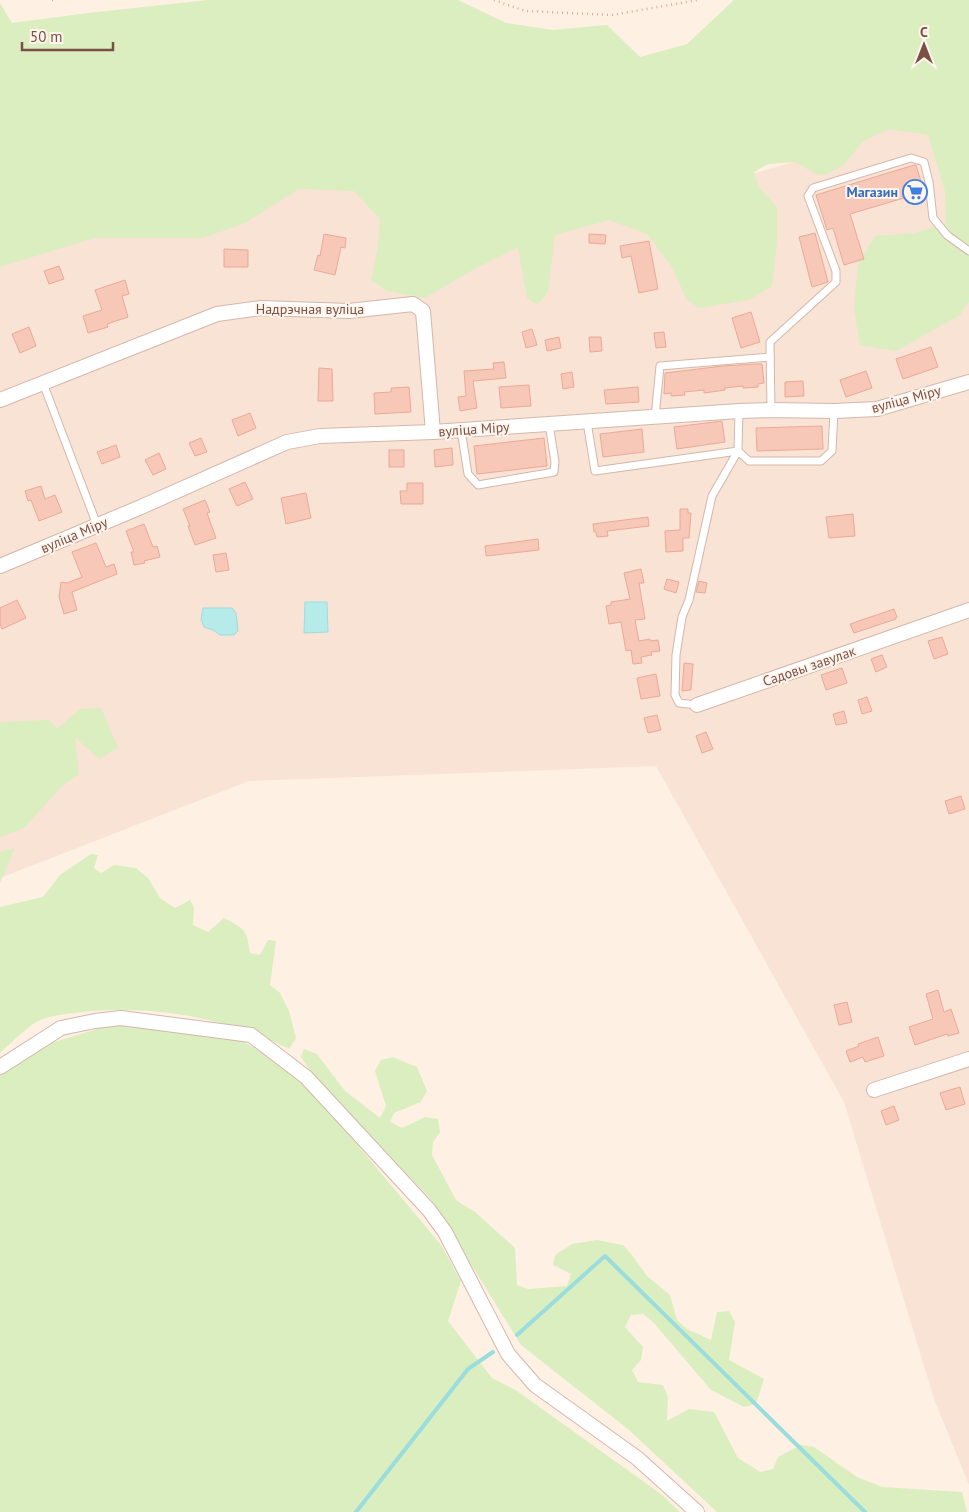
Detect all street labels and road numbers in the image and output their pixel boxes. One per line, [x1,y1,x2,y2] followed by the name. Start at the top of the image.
[256,300,364,318] street label: Надрэчная вуліца
[869,381,943,417] street label: вуліца Міру
[438,418,511,440] street label: вуліца Міру
[38,513,111,557] street label: вуліца Міру
[760,642,858,690] street label: Садовы завулак

